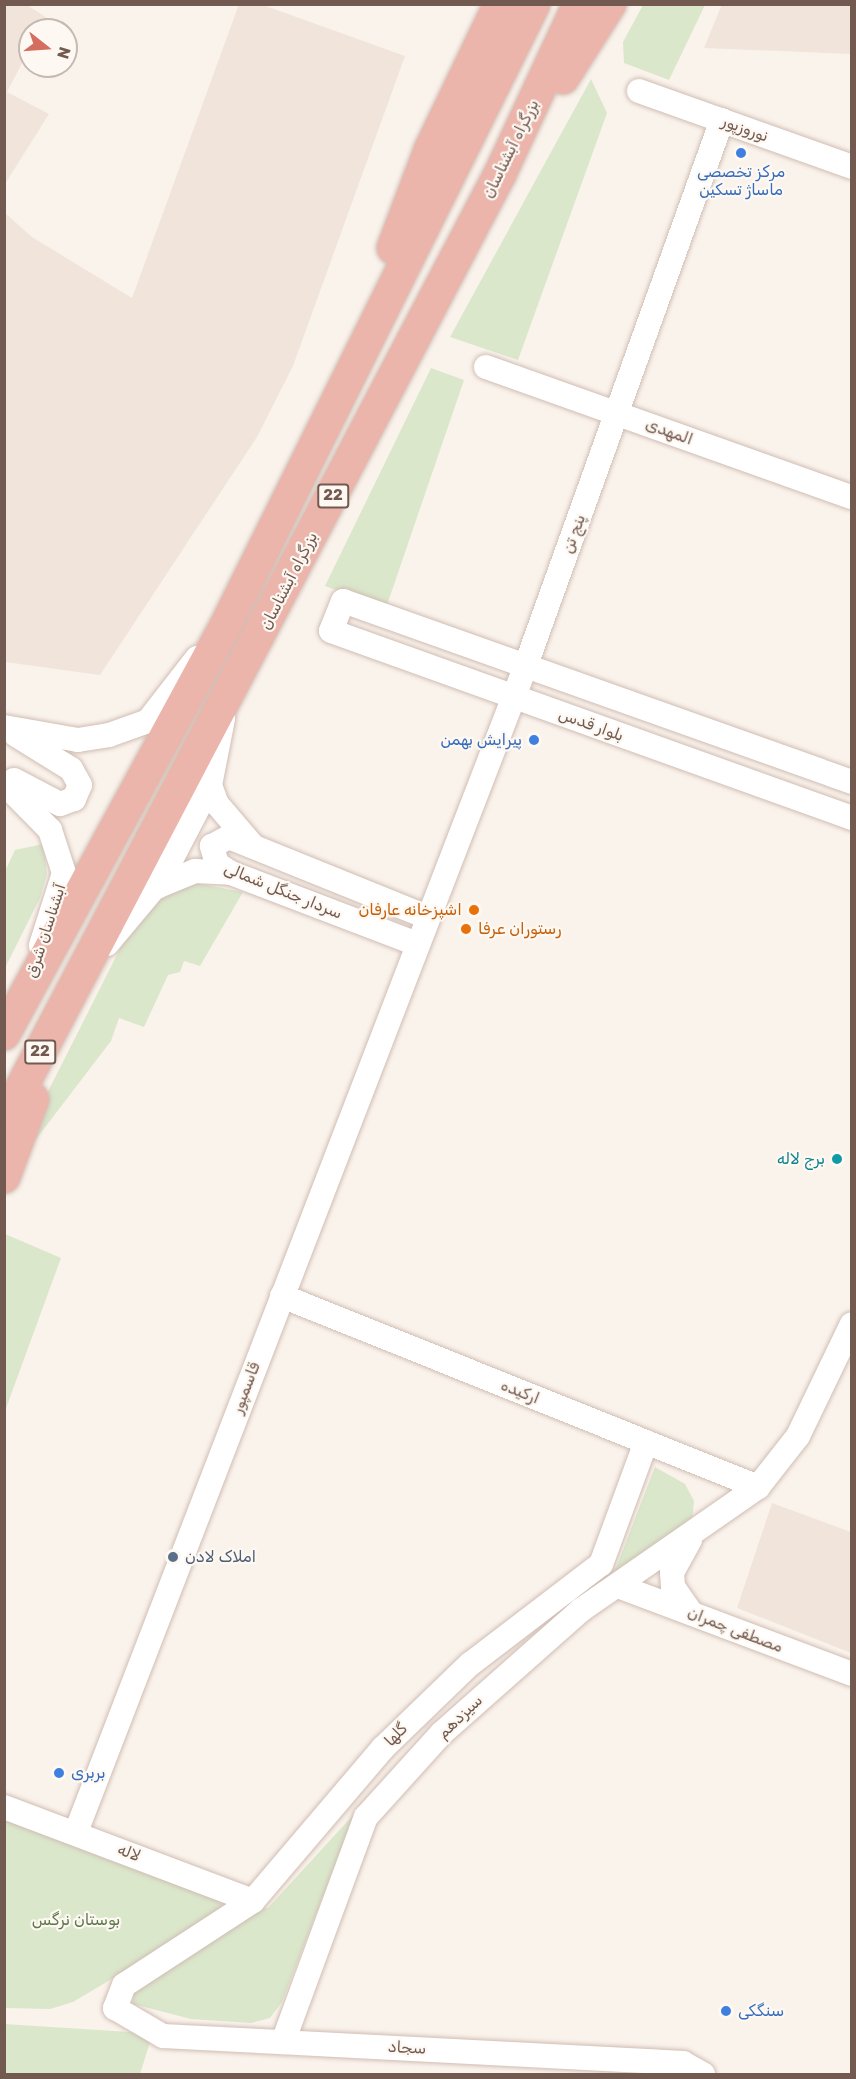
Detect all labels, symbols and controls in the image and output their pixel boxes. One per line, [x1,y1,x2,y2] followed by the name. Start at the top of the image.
[18,18,78,78] north arrow
[53,45,75,61] text: N
[479,97,543,201] street label: بزرگراه آبشناسان
[719,112,771,146] street label: نوروزپور
[734,146,748,160] marker: مرکز تخصصی ماساژ تسکین
[697,162,785,200] place label: مرکز تخصصی ماساژ تسکین
[643,415,695,449] street label: المهدی
[316,484,350,508] road number: 22
[558,512,590,556] street label: پنج تن
[256,529,322,633] street label: بزرگراه آبشناسان
[556,704,626,746] street label: بلوار قدس
[440,730,522,750] place label: پیرایش بهمن
[527,733,541,747] marker: پیرایش بهمن
[221,859,345,923] street label: سردار جنگل شمالی
[22,881,70,981] street label: آبشناسان شرق
[358,900,462,920] place label: اشپزخانه عارفان
[467,903,481,917] marker: اشپزخانه عارفان
[478,919,562,939] place label: رستوران عرفا
[459,922,473,936] marker: رستوران عرفا
[24,1040,57,1064] road number: 22
[777,1149,825,1169] place label: برج لاله
[830,1152,844,1166] marker: برج لاله
[228,1360,264,1416] street label: قاسمپور
[498,1376,542,1408] street label: ارکیده
[185,1547,256,1567] place label: املاک لادن
[166,1550,180,1564] marker: املاک لادن
[685,1603,785,1657] street label: مصطفی چمران
[433,1691,487,1743] street label: سیزدهم
[381,1720,411,1750] street label: گلها
[71,1763,105,1783] place label: بربری
[52,1766,66,1780] marker: بربری
[115,1840,143,1866] street label: لاله
[32,1910,120,1930] park label: بوستان نرگس
[738,2001,784,2021] place label: سنگکی
[719,2004,733,2018] marker: سنگکی
[387,2037,427,2059] street label: سجاد

